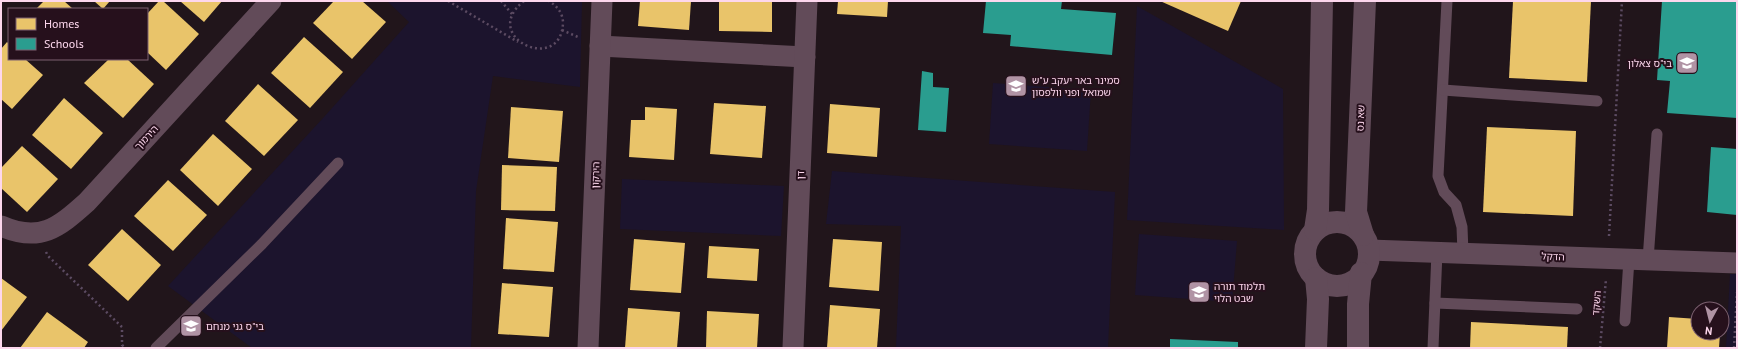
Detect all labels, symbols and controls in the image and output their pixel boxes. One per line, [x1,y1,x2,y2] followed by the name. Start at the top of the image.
[8,8,148,60] legend
[44,16,79,31] text: Homes
[44,36,84,51] text: Schools
[1674,50,1700,76] school or university icon: בי"ס צאלון
[1628,57,1672,70] place label: בי"ס צאלון
[1003,73,1029,99] school or university icon: סמינר באר יעקב ע"ש שמואל ופני וולפסון
[1032,74,1120,99] place label: סמינר באר יעקב ע"ש שמואל ופני וולפסון
[1354,105,1367,131] street label: שא נס
[132,122,161,152] street label: הירמוך
[589,161,602,189] street label: הירקון
[794,170,807,180] street label: דן
[1541,250,1565,263] street label: הדקל
[1186,279,1212,305] school or university icon: תלמוד תורה שבט הלוי
[1214,280,1265,305] place label: תלמוד תורה שבט הלוי
[1589,290,1604,316] street label: השקד
[1690,301,1730,341] north arrow
[178,313,204,339] school or university icon: בי"ס גני מנחם
[206,320,264,333] place label: בי"ס גני מנחם
[1704,324,1713,338] text: N

